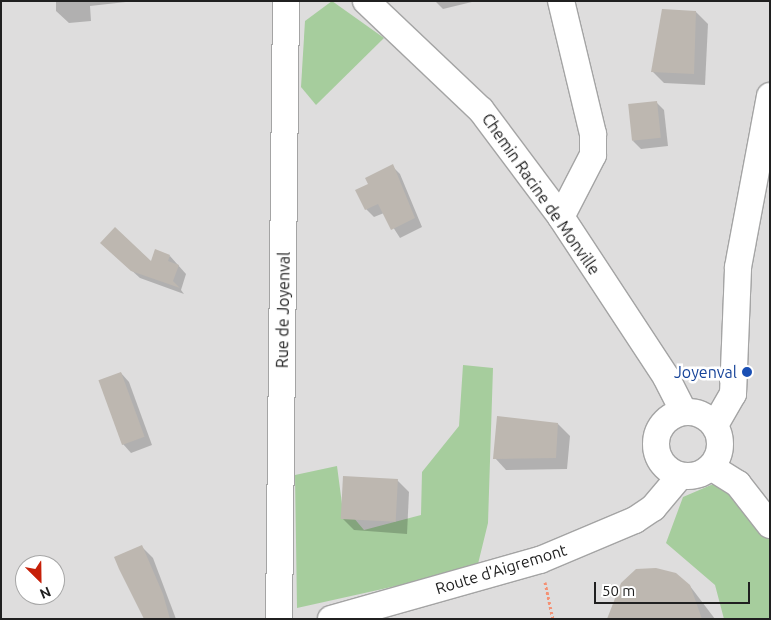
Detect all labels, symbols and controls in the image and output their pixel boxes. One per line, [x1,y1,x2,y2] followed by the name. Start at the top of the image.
[478,110,604,278] street label: Chemin Racine de Monville
[272,252,294,368] street label: Rue de Joyenval
[674,362,737,382] place label: Joyenval
[741,366,753,378] marker: Joyenval
[433,540,569,598] street label: Route d'Aigremont
[15,555,65,605] north arrow
[596,572,752,604] scale bar
[602,582,635,599] text: 50 m
[38,583,53,602] text: N

